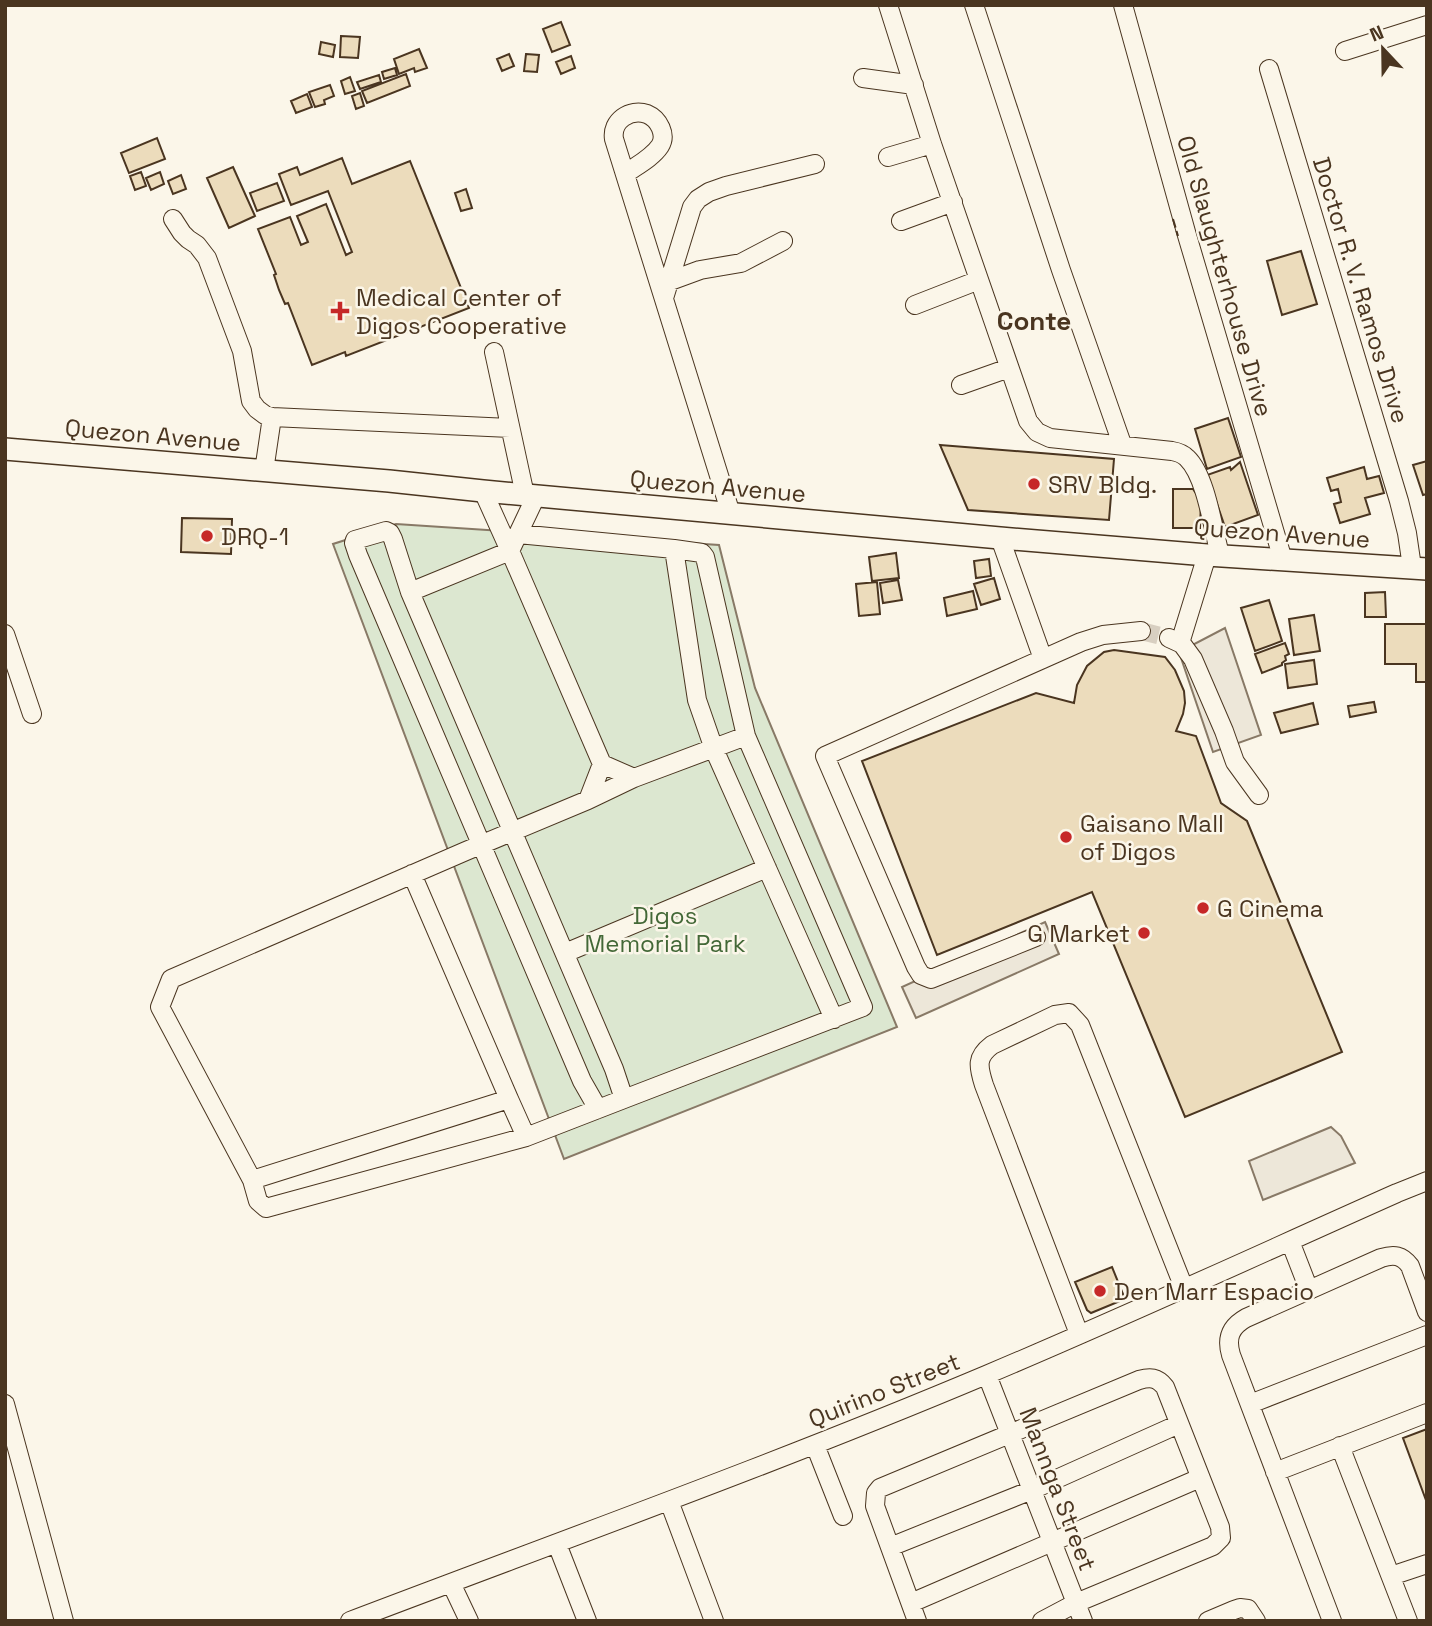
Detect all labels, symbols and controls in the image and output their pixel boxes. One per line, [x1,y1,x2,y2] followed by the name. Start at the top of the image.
[1348,14,1418,84] north arrow
[1366,20,1387,48] text: N
[1170,132,1280,420] street label: Old Slaughterhouse Drive
[1306,153,1416,427] street label: Doctor R. V. Ramos Drive
[356,282,567,341] place label: Medical Center of Digos Cooperative
[330,301,350,321] marker: Medical Center of Digos Cooperative
[997,304,1071,338] district label: Conte
[64,412,242,458] street label: Quezon Avenue
[629,463,807,509] street label: Quezon Avenue
[1048,469,1157,500] place label: SRV Bldg.
[1026,476,1042,492] marker: SRV Bldg.
[1193,511,1371,555] street label: Quezon Avenue
[221,521,289,552] place label: DRQ-1
[199,528,215,544] marker: DRQ-1
[1080,808,1224,867] place label: Gaisano Mall of Digos
[1058,829,1074,845] marker: Gaisano Mall of Digos
[1217,893,1324,924] place label: G Cinema
[584,900,746,959] park label: Digos Memorial Park
[1195,900,1211,916] marker: G Cinema
[1027,918,1130,949] place label: G Market
[1136,925,1152,941] marker: G Market
[1114,1276,1314,1307] place label: Den Marr Espacio
[1092,1283,1108,1299] marker: Den Marr Espacio
[804,1346,964,1434] street label: Quirino Street
[1013,1403,1103,1575] street label: Mannga Street

